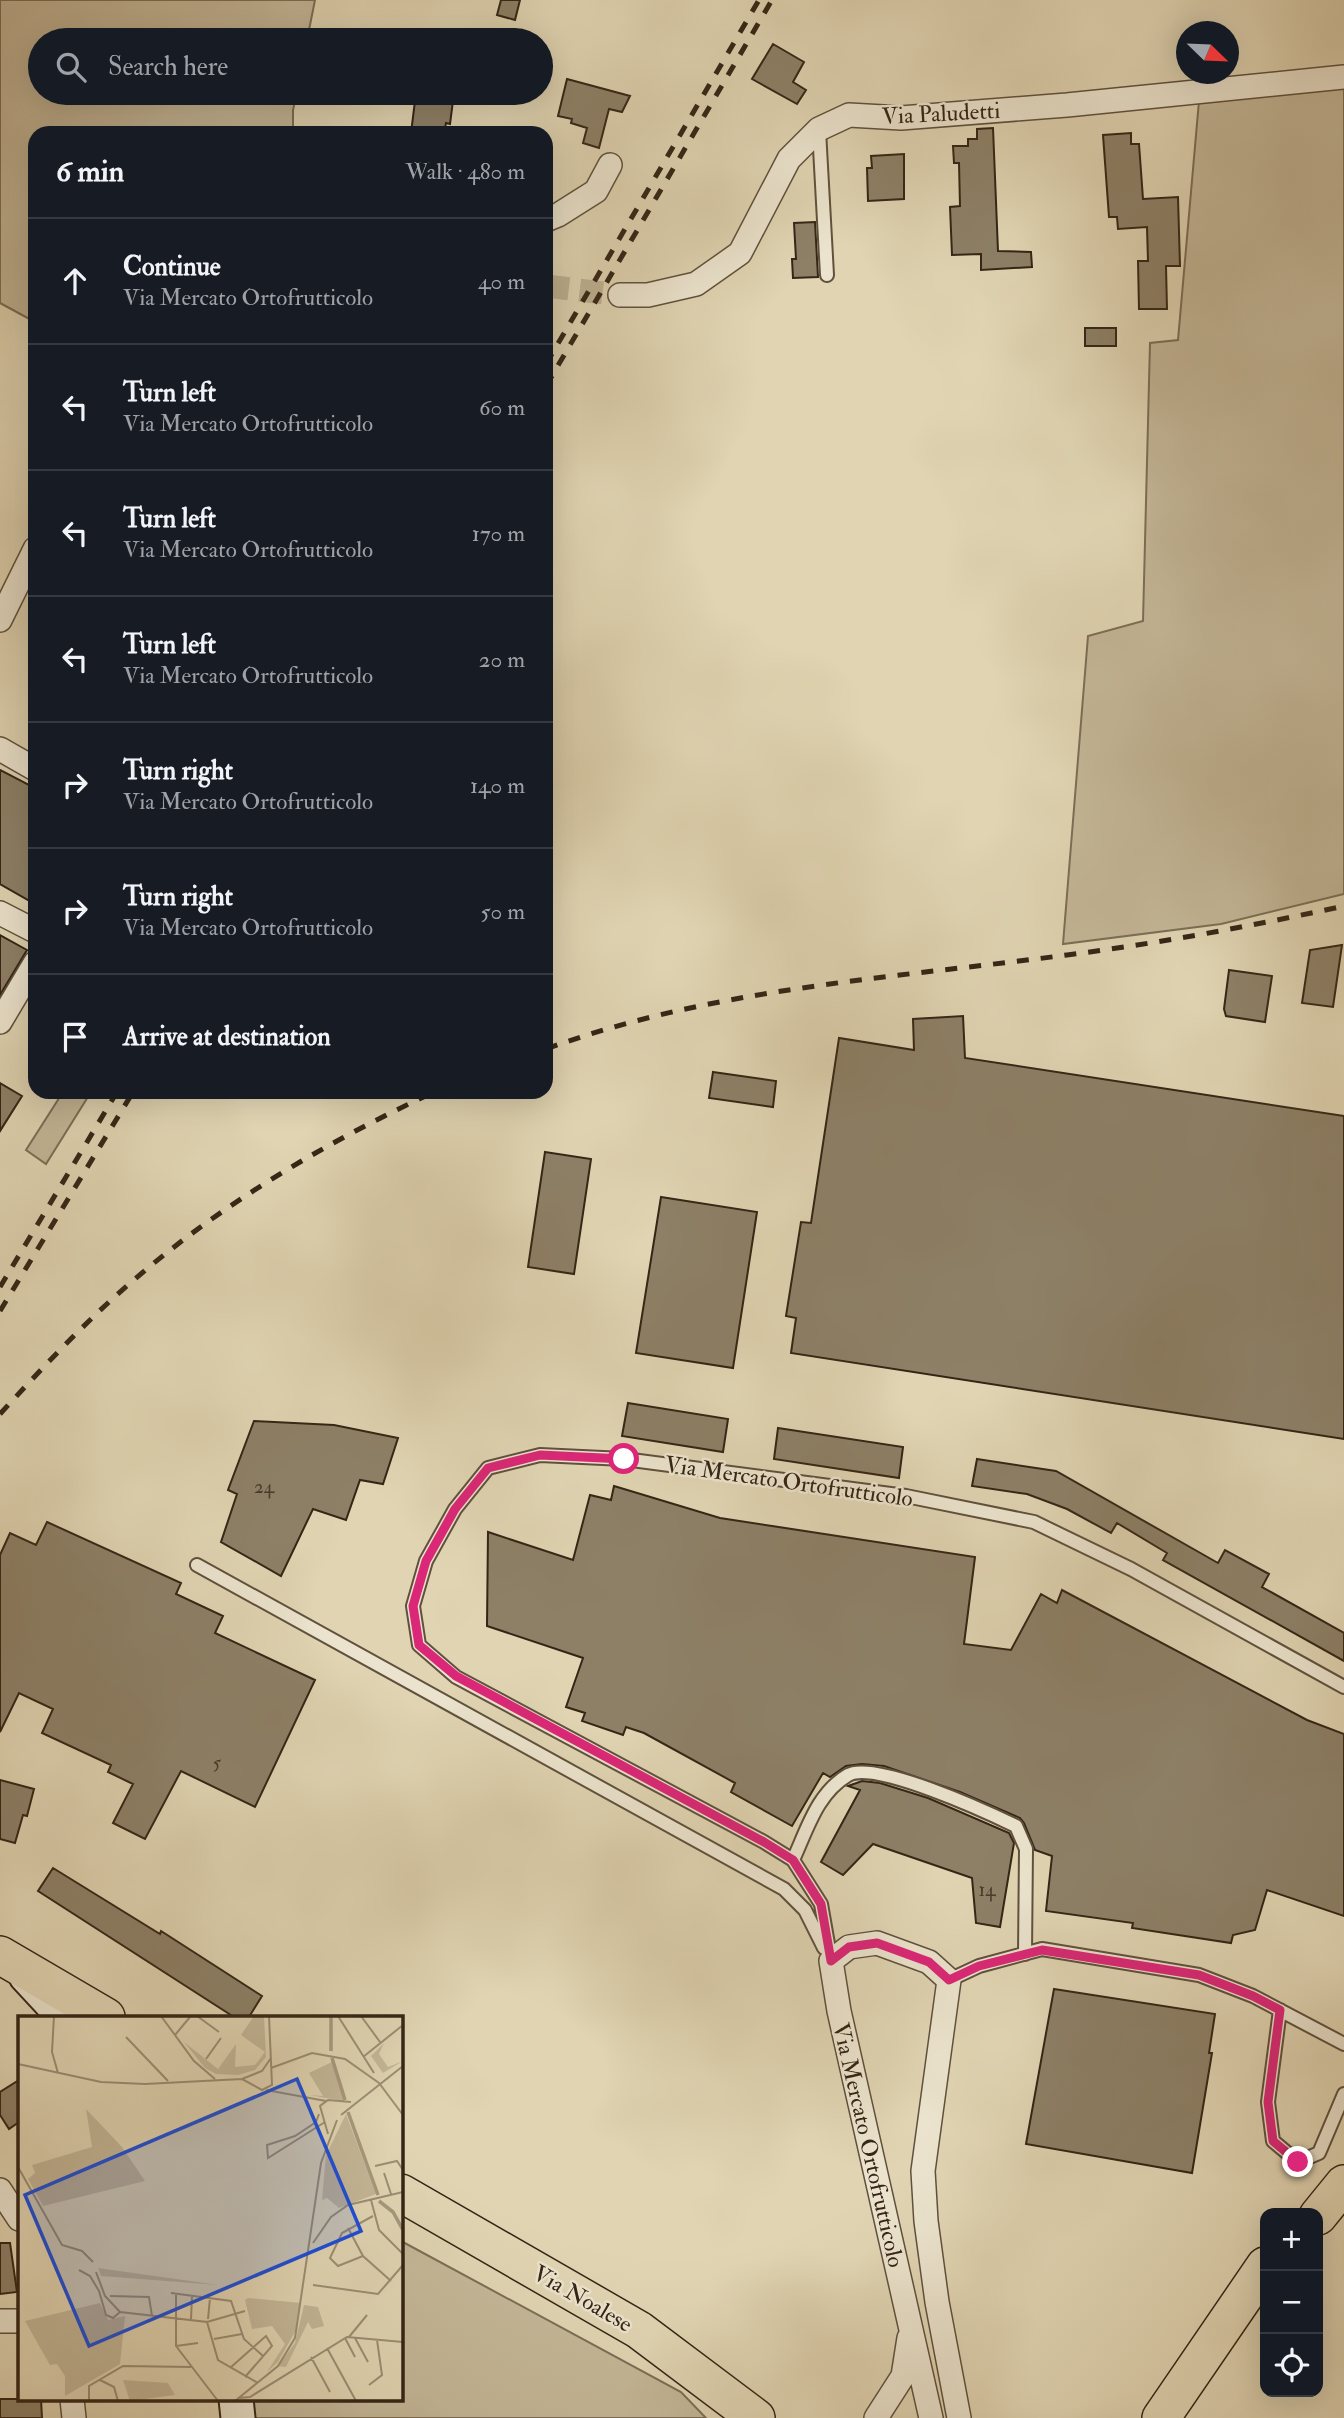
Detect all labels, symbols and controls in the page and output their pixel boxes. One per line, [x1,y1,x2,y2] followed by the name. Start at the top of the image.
[1176,21,1239,84] north arrow
[28,28,553,105] search box
[52,48,90,86] icon: search
[108,51,228,83] text: Search here
[881,96,1001,131] street label: Via Paludetti
[56,153,124,190] text: 6 min
[405,157,525,186] text: Walk · 480 m
[123,251,221,283] text: Continue
[56,262,94,300] icon: ahead
[478,267,525,296] text: 40 m
[123,283,373,312] text: Via Mercato Ortofrutticolo
[123,377,216,409] text: Turn left
[56,388,94,426] icon: left
[479,393,525,422] text: 60 m
[123,409,373,438] text: Via Mercato Ortofrutticolo
[123,503,216,535] text: Turn left
[56,514,94,552] icon: left
[472,519,525,548] text: 170 m
[123,535,373,564] text: Via Mercato Ortofrutticolo
[123,629,216,661] text: Turn left
[56,640,94,678] icon: left
[479,645,525,674] text: 20 m
[123,661,373,690] text: Via Mercato Ortofrutticolo
[123,755,233,787] text: Turn right
[56,766,94,804] icon: right
[470,771,525,800] text: 140 m
[123,787,373,816] text: Via Mercato Ortofrutticolo
[123,881,233,913] text: Turn right
[56,892,94,930] icon: right
[481,897,525,926] text: 50 m
[123,913,373,942] text: Via Mercato Ortofrutticolo
[56,1018,94,1056] icon: arrive
[123,1021,331,1053] text: Arrive at destination
[608,1443,639,1474] route start
[663,1450,915,1513] street label: Via Mercato Ortofrutticolo
[254,1475,275,1499] house number: 24
[213,1751,222,1775] house number: 5
[978,1878,996,1902] house number: 14
[18,2016,402,2400] inset map
[826,2020,911,2270] street label: Via Mercato Ortofrutticolo
[1282,2146,1313,2177] route end
[1260,2208,1323,2397] map controls
[1260,2208,1323,2271] button: +
[528,2258,638,2339] street label: Via Noalese
[1260,2271,1323,2334] button: −
[1260,2334,1323,2397] button: locate

